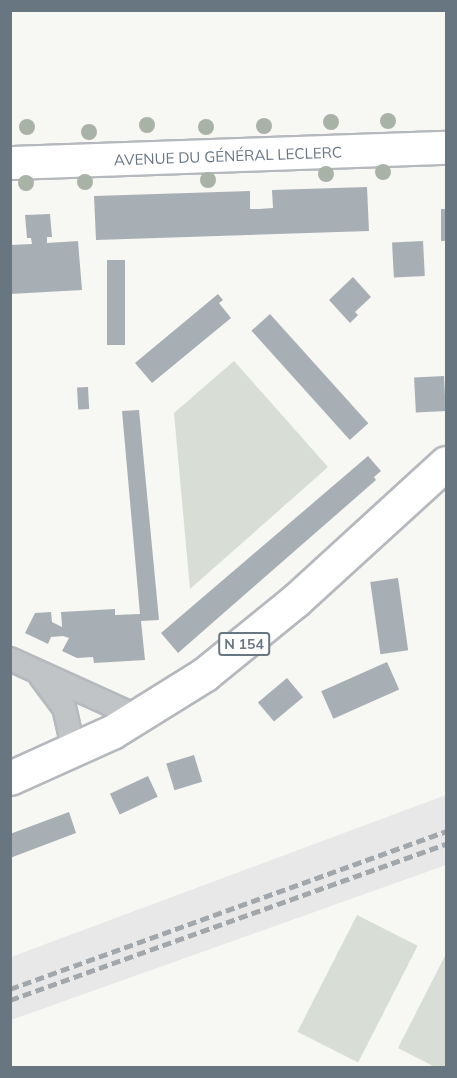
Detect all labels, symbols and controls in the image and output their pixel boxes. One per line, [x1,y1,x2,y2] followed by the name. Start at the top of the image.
[114,143,342,169] street label: AVENUE DU GÉNÉRAL LECLERC
[217,633,271,655] road number: N 154

